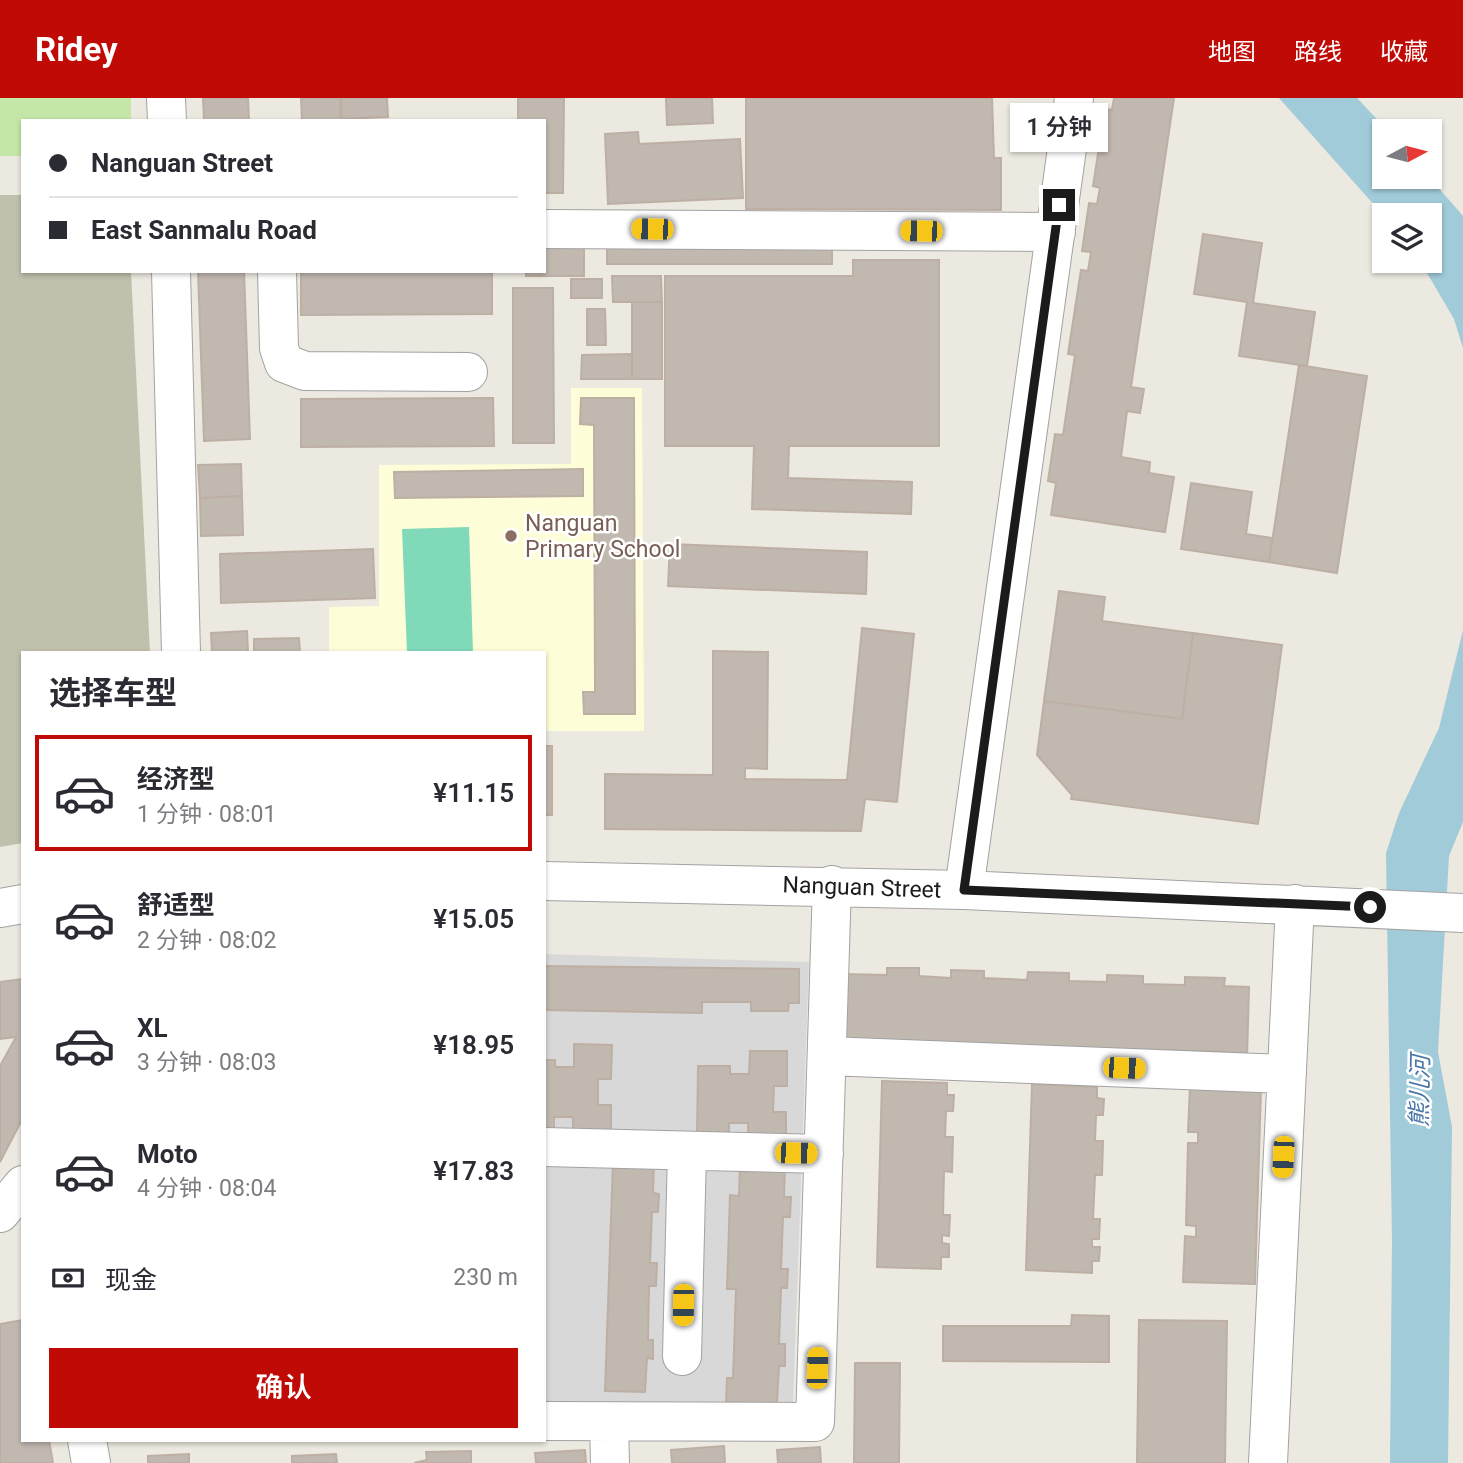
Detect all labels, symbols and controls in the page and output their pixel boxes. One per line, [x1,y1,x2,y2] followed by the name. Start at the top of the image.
[35,30,118,69] text: Ridey
[1208,38,1256,66] text: 地图
[1294,38,1342,66] text: 路线
[1380,38,1428,66] text: 收藏
[1010,104,1108,153] callout: 1 分钟
[1027,114,1091,141] text: 1 分钟
[1372,119,1442,189] north arrow
[1372,119,1442,273] map controls
[91,148,273,178] text: Nanguan Street
[1043,189,1075,221] route end
[1372,203,1442,273] button: layers
[91,215,317,245] text: East Sanmalu Road
[631,218,674,240] car
[900,220,943,242] car
[525,510,680,563] place label: Nanguan Primary School
[503,528,519,544] marker: Nanguan Primary School
[49,674,177,712] text: 选择车型
[53,762,116,825] icon: car
[137,764,215,794] text: 经济型
[433,778,514,808] text: ¥11.15
[137,801,276,828] text: 1 分钟 · 08:01
[782,871,942,904] street label: Nanguan Street
[53,888,116,951] icon: car
[137,890,215,920] text: 舒适型
[1354,891,1386,923] route start
[433,904,514,934] text: ¥15.05
[137,927,276,954] text: 2 分钟 · 08:02
[137,1013,168,1043] text: XL
[53,1014,116,1077] icon: car
[433,1030,514,1060] text: ¥18.95
[137,1049,276,1076] text: 3 分钟 · 08:03
[1405,1051,1435,1127] water label: 熊儿河
[1103,1057,1146,1079] car
[1272,1135,1295,1179] car
[137,1139,198,1169] text: Moto
[53,1140,116,1203] icon: car
[775,1142,818,1164] car
[433,1156,514,1186] text: ¥17.83
[137,1175,276,1202] text: 4 分钟 · 08:04
[49,1259,87,1297] icon: cash
[453,1264,518,1291] text: 230 m
[105,1265,157,1295] text: 现金
[673,1284,694,1326] car
[806,1347,829,1389] car
[49,1348,518,1428] button: 确认

